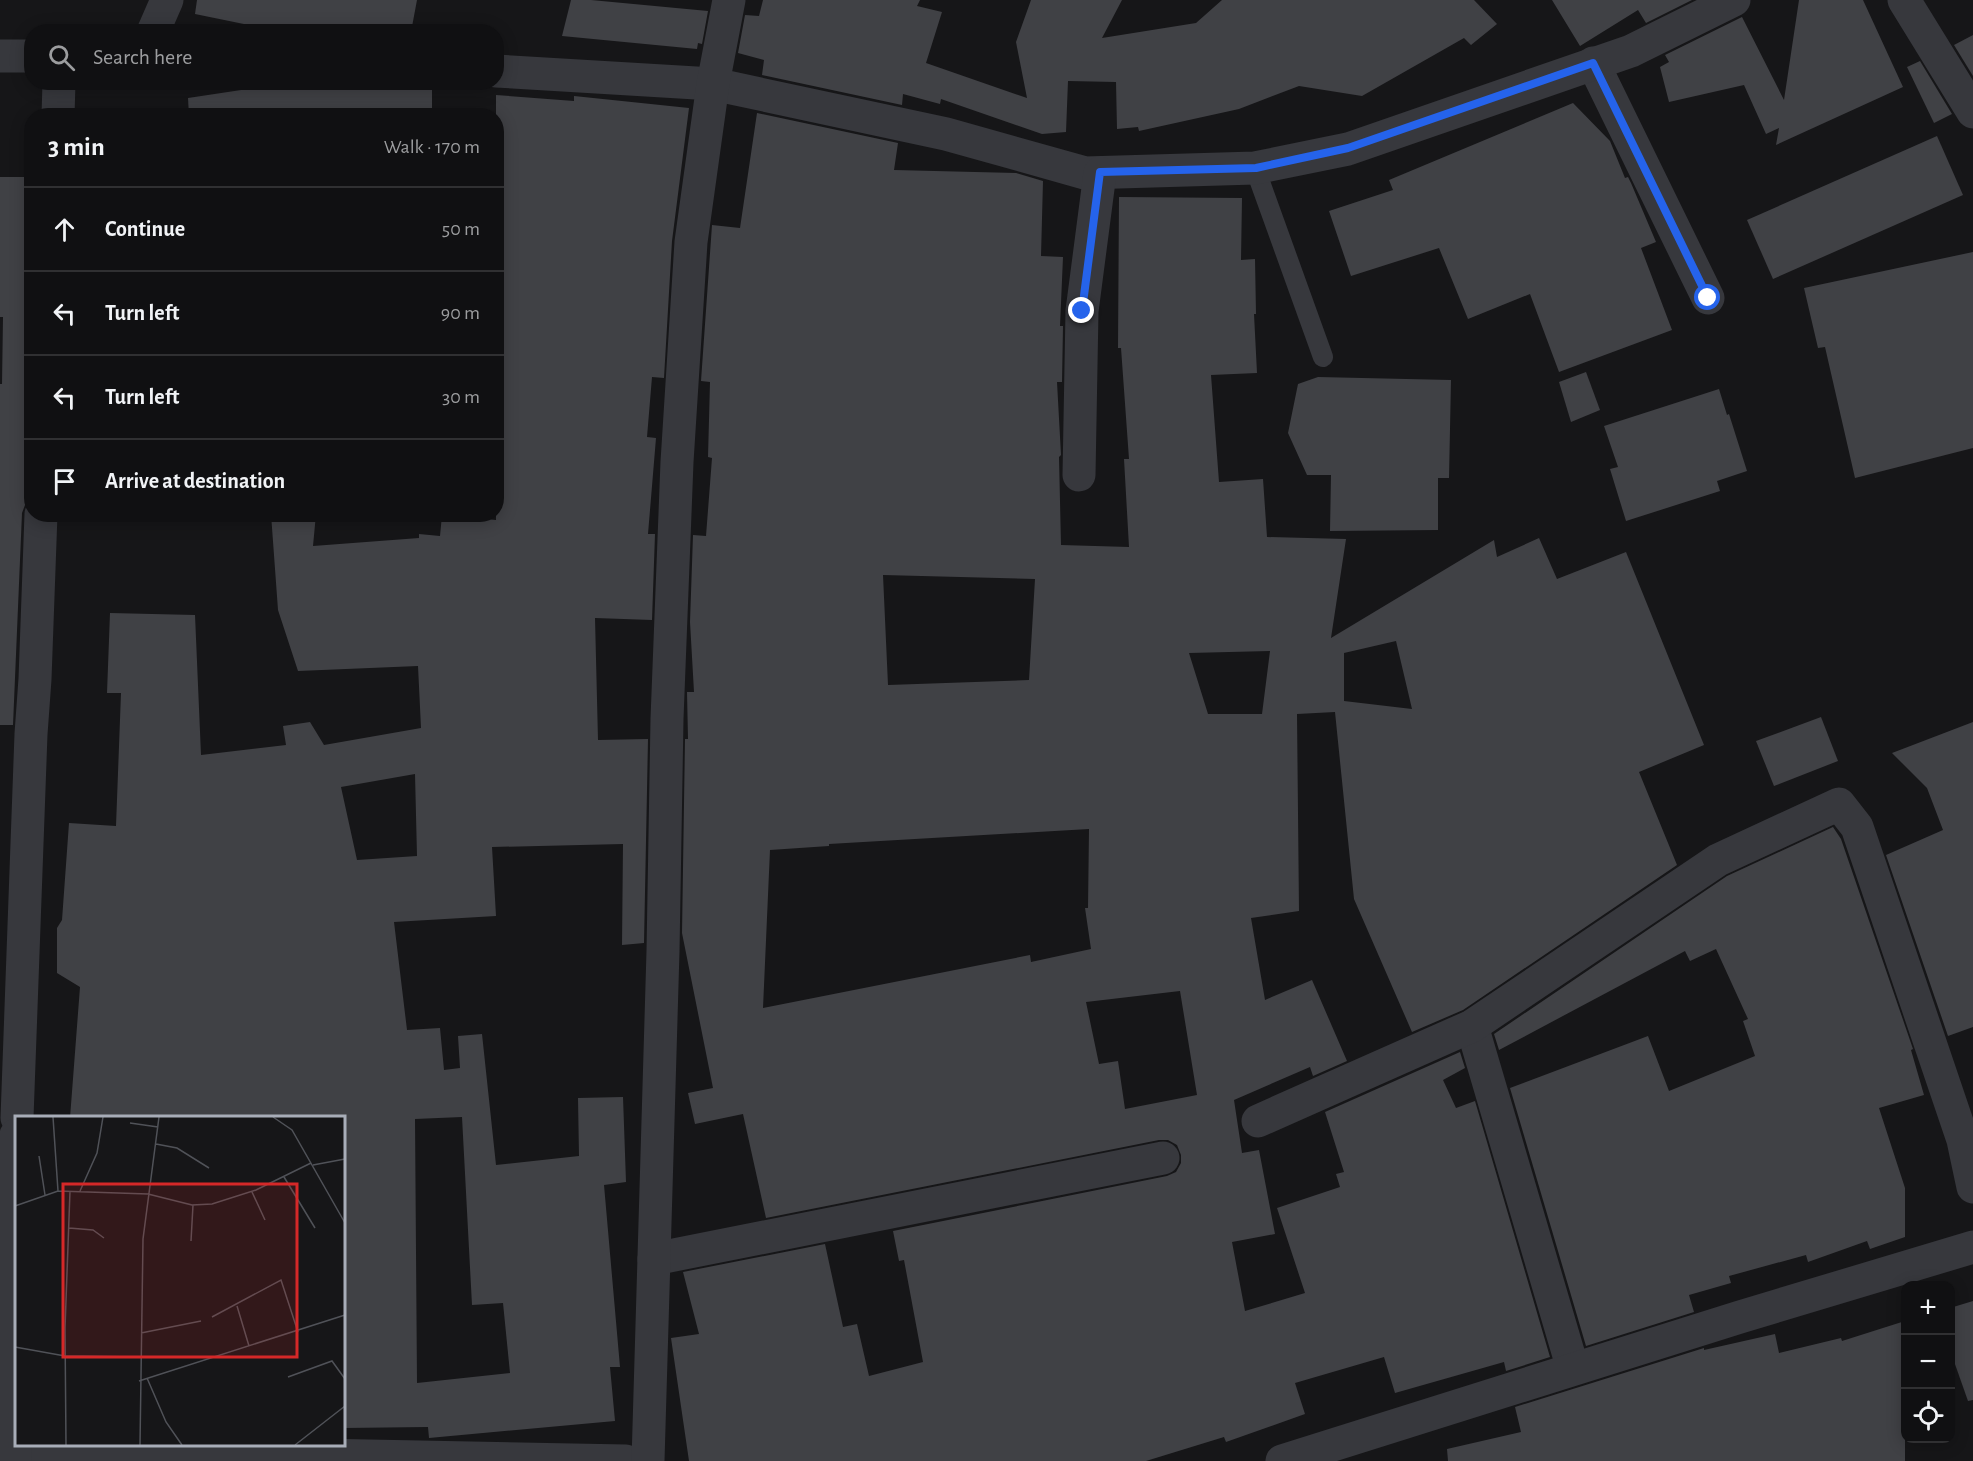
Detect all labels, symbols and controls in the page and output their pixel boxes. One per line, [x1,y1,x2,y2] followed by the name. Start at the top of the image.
[24,24,504,90] search box
[45,41,78,74] icon: search
[93,46,192,68] text: Search here
[48,134,105,160] text: 3 min
[384,137,480,157] text: Walk · 170 m
[48,213,81,246] icon: ahead
[105,218,185,240] text: Continue
[442,219,480,239] text: 50 m
[1694,284,1720,310] route start
[48,297,81,330] icon: left
[1068,297,1094,323] route end
[105,302,179,324] text: Turn left
[441,303,480,323] text: 90 m
[48,381,81,414] icon: left
[105,386,179,408] text: Turn left
[442,387,480,407] text: 30 m
[48,465,81,498] icon: arrive
[105,470,285,492] text: Arrive at destination
[15,1116,345,1446] inset map
[1901,1281,1955,1443] map controls
[1901,1281,1955,1335] button: +
[1901,1335,1955,1389] button: −
[1901,1389,1955,1443] button: locate

